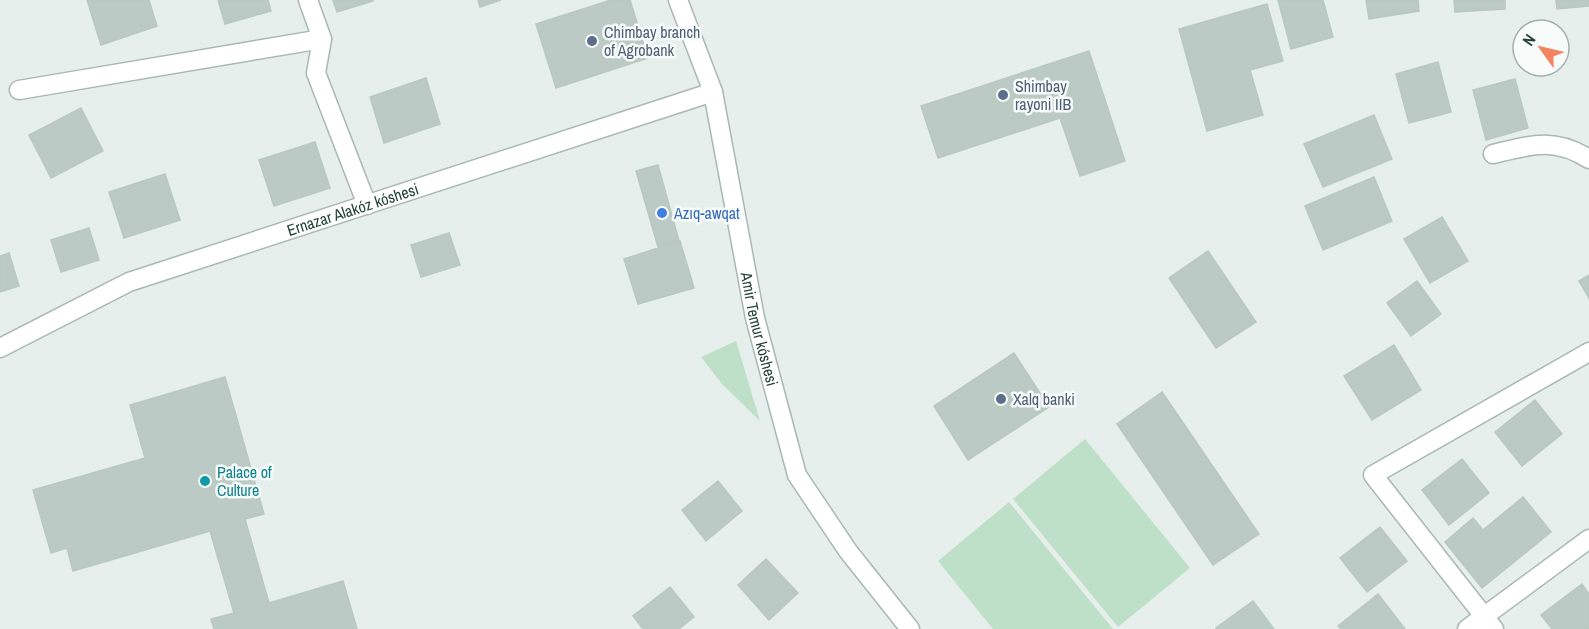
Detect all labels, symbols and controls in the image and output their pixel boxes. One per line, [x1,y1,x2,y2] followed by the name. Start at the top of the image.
[1511,18,1571,78] north arrow
[604,21,700,61] place label: Chimbay branch of Agrobank
[1517,30,1540,50] text: N
[585,34,599,48] marker: Chimbay branch of Agrobank
[1015,75,1071,115] place label: Shimbay rayoni IIB
[996,88,1010,102] marker: Shimbay rayoni IIB
[284,178,421,241] street label: Ernazar Alakóz kóshesi
[673,202,740,224] place label: Azıq-awqat
[655,206,669,220] marker: Azıq-awqat
[735,269,784,388] street label: Amir Temur kóshesi
[1013,388,1075,410] place label: Xalq banki
[994,392,1008,406] marker: Xalq banki
[217,461,272,501] place label: Palace of Culture
[198,474,212,488] marker: Palace of Culture

